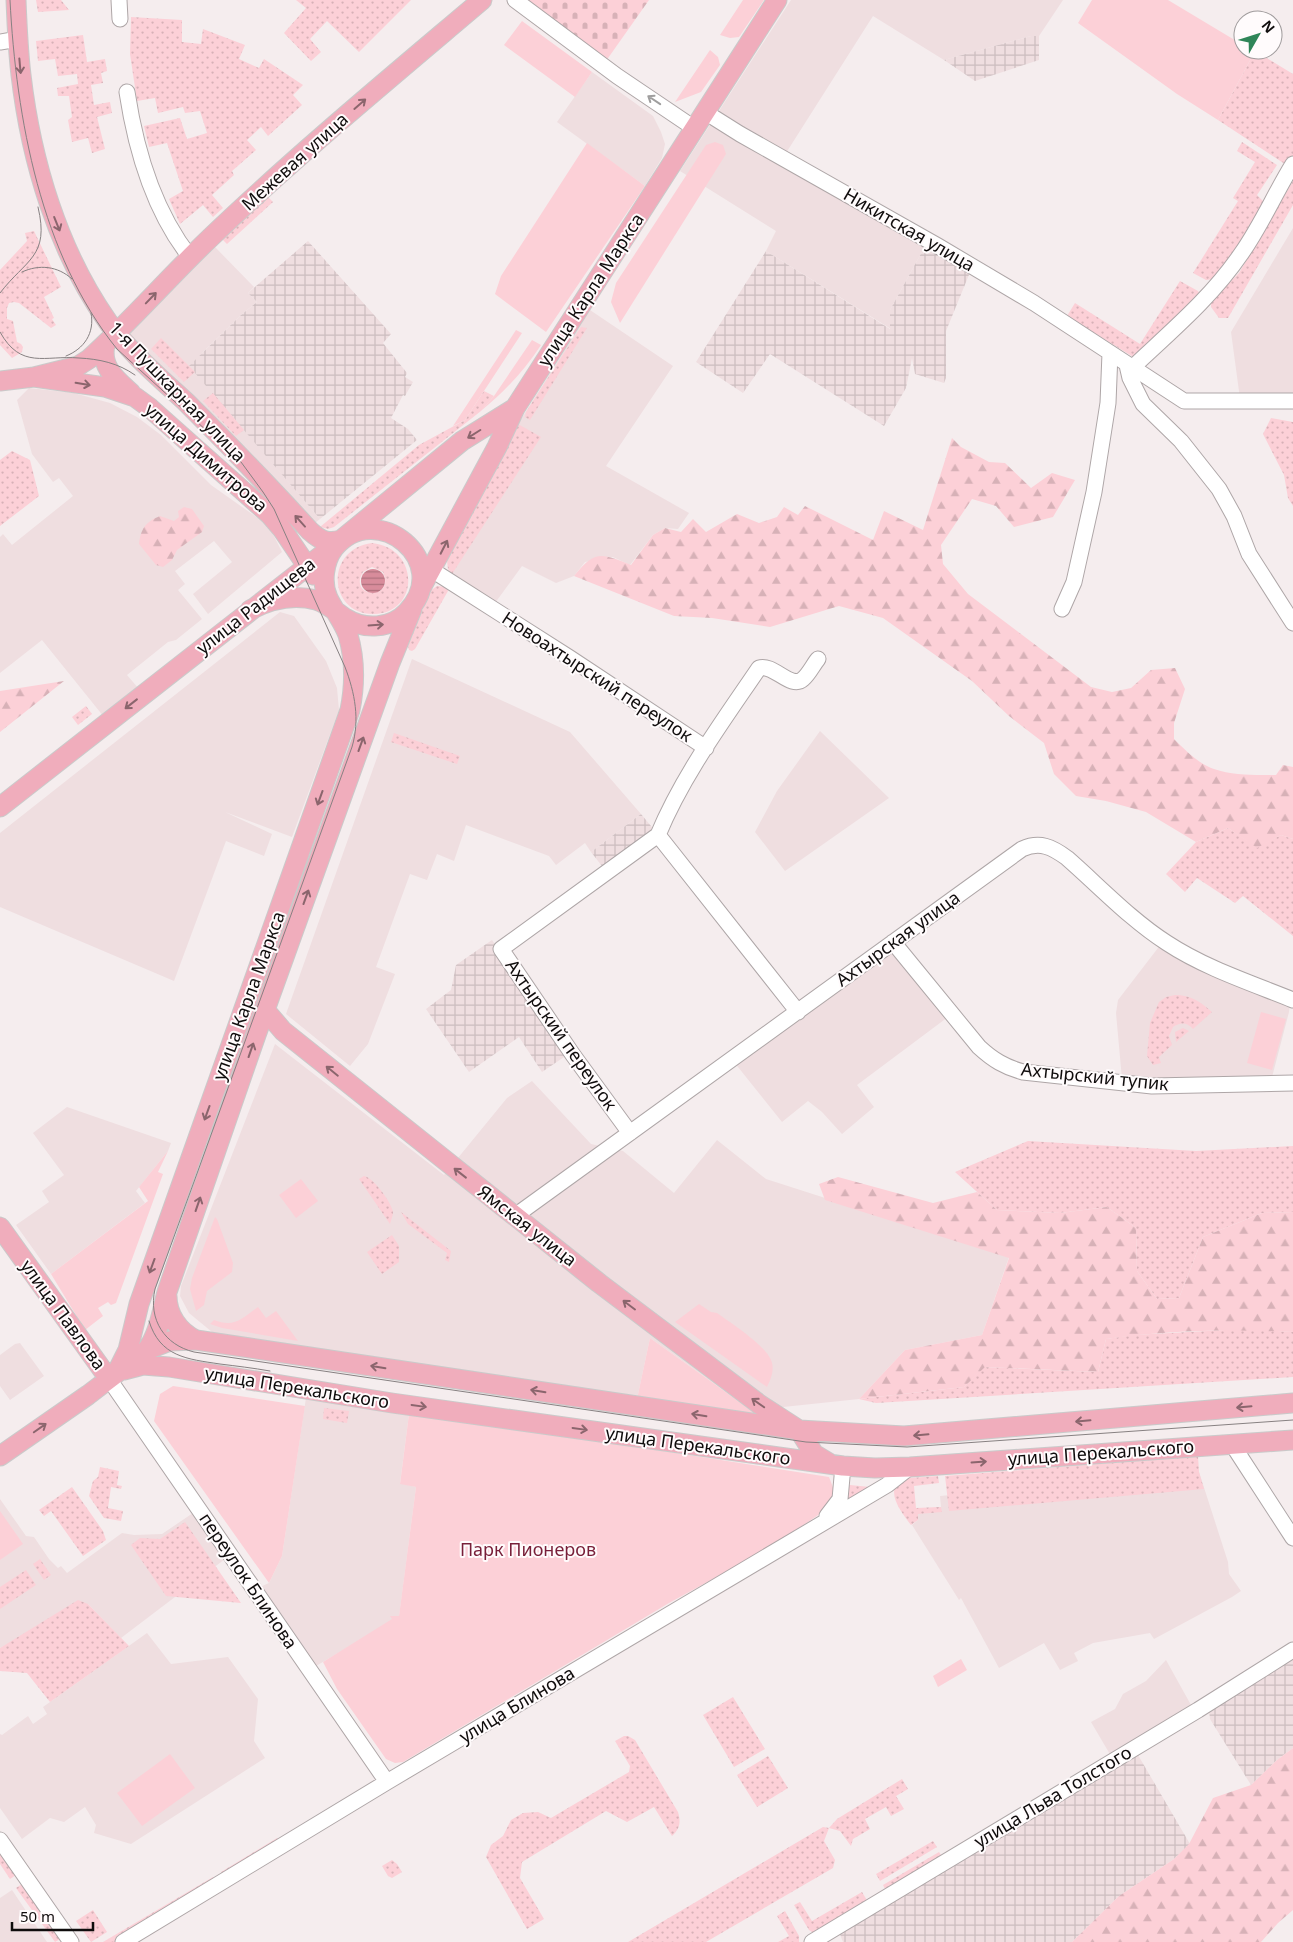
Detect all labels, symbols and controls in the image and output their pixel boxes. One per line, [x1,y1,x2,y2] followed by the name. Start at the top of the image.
[1233,10,1283,60] north arrow
[1258,16,1279,37] text: N
[15,58,25,74] one-way arrow
[648,95,662,105] one-way arrow
[353,99,366,110] one-way arrow
[236,107,353,215] street label: Межевая улица
[840,182,979,276] street label: Никитская улица
[532,208,649,371] street label: улица Карла Маркса
[53,216,63,231] one-way arrow
[144,292,157,304] one-way arrow
[104,316,251,467] street label: 1-я Пушкарная улица
[74,380,90,390] one-way arrow
[140,397,273,517] street label: улица Димитрова
[467,429,481,439] one-way arrow
[294,514,306,527] one-way arrow
[439,539,449,554] one-way arrow
[191,551,320,659] street label: улица Радищева
[498,606,698,747] street label: Новоахтырский переулок
[368,621,384,630] one-way arrow
[125,698,138,709] one-way arrow
[357,737,366,753] one-way arrow
[315,790,324,805] one-way arrow
[831,885,964,991] street label: Ахтырская улица
[302,890,311,906] one-way arrow
[206,908,290,1084] street label: улица Карла Маркса
[501,954,623,1115] street label: Ахтырский переулок
[246,1042,256,1058] one-way arrow
[1020,1056,1171,1096] street label: Ахтырский тупик
[326,1066,339,1077] one-way arrow
[202,1104,211,1120] one-way arrow
[453,1167,466,1178] one-way arrow
[473,1179,582,1271] street label: Ямская улица
[194,1196,203,1212] one-way arrow
[16,1255,112,1374] street label: улица Павлова
[147,1257,156,1273] one-way arrow
[623,1300,636,1311] one-way arrow
[203,1361,391,1413] street label: улица Перекальского
[370,1362,386,1372] one-way arrow
[531,1386,547,1396] one-way arrow
[752,1398,766,1408] one-way arrow
[411,1402,427,1412] one-way arrow
[1237,1403,1253,1412] one-way arrow
[691,1410,707,1420] one-way arrow
[1075,1416,1091,1426] one-way arrow
[604,1420,792,1470] street label: улица Перекальского
[33,1423,47,1433] one-way arrow
[572,1424,588,1434] one-way arrow
[913,1430,929,1440] one-way arrow
[1007,1434,1195,1470] street label: улица Перекальского
[971,1457,987,1466] one-way arrow
[194,1508,303,1653] street label: переулок Блинова
[460,1537,596,1561] park label: Парк Пионеров
[454,1660,579,1748] street label: улица Блинова
[969,1740,1136,1853] street label: улица Льва Толстого
[12,1900,94,1932] scale bar
[20,1906,55,1926] text: 50 m

